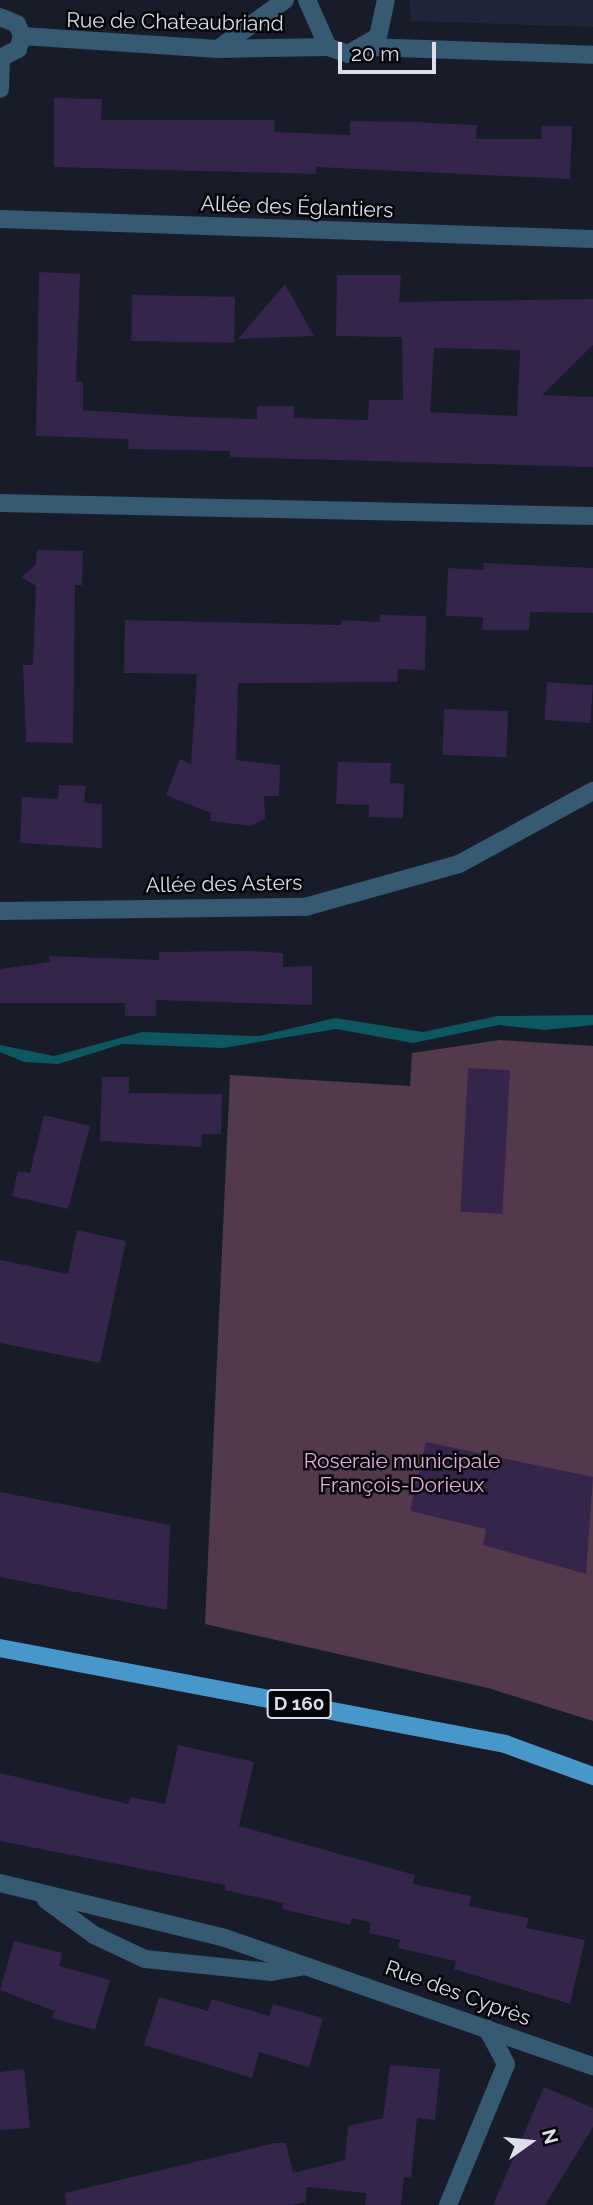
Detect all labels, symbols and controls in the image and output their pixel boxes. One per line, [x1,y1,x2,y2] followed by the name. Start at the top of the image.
[66,8,284,36] street label: Rue de Chateaubriand
[341,28,439,72] scale bar
[351,41,399,66] text: 20 m
[200,191,394,223] street label: Allée des Églantiers
[145,870,303,898] street label: Allée des Asters
[304,1448,500,1498] park label: Roseraie municipale François-Dorieux
[266,1688,332,1720] road number: D 160
[382,1955,534,2031] street label: Rue des Cyprès
[495,2107,565,2177] north arrow
[538,2127,563,2146] text: N

